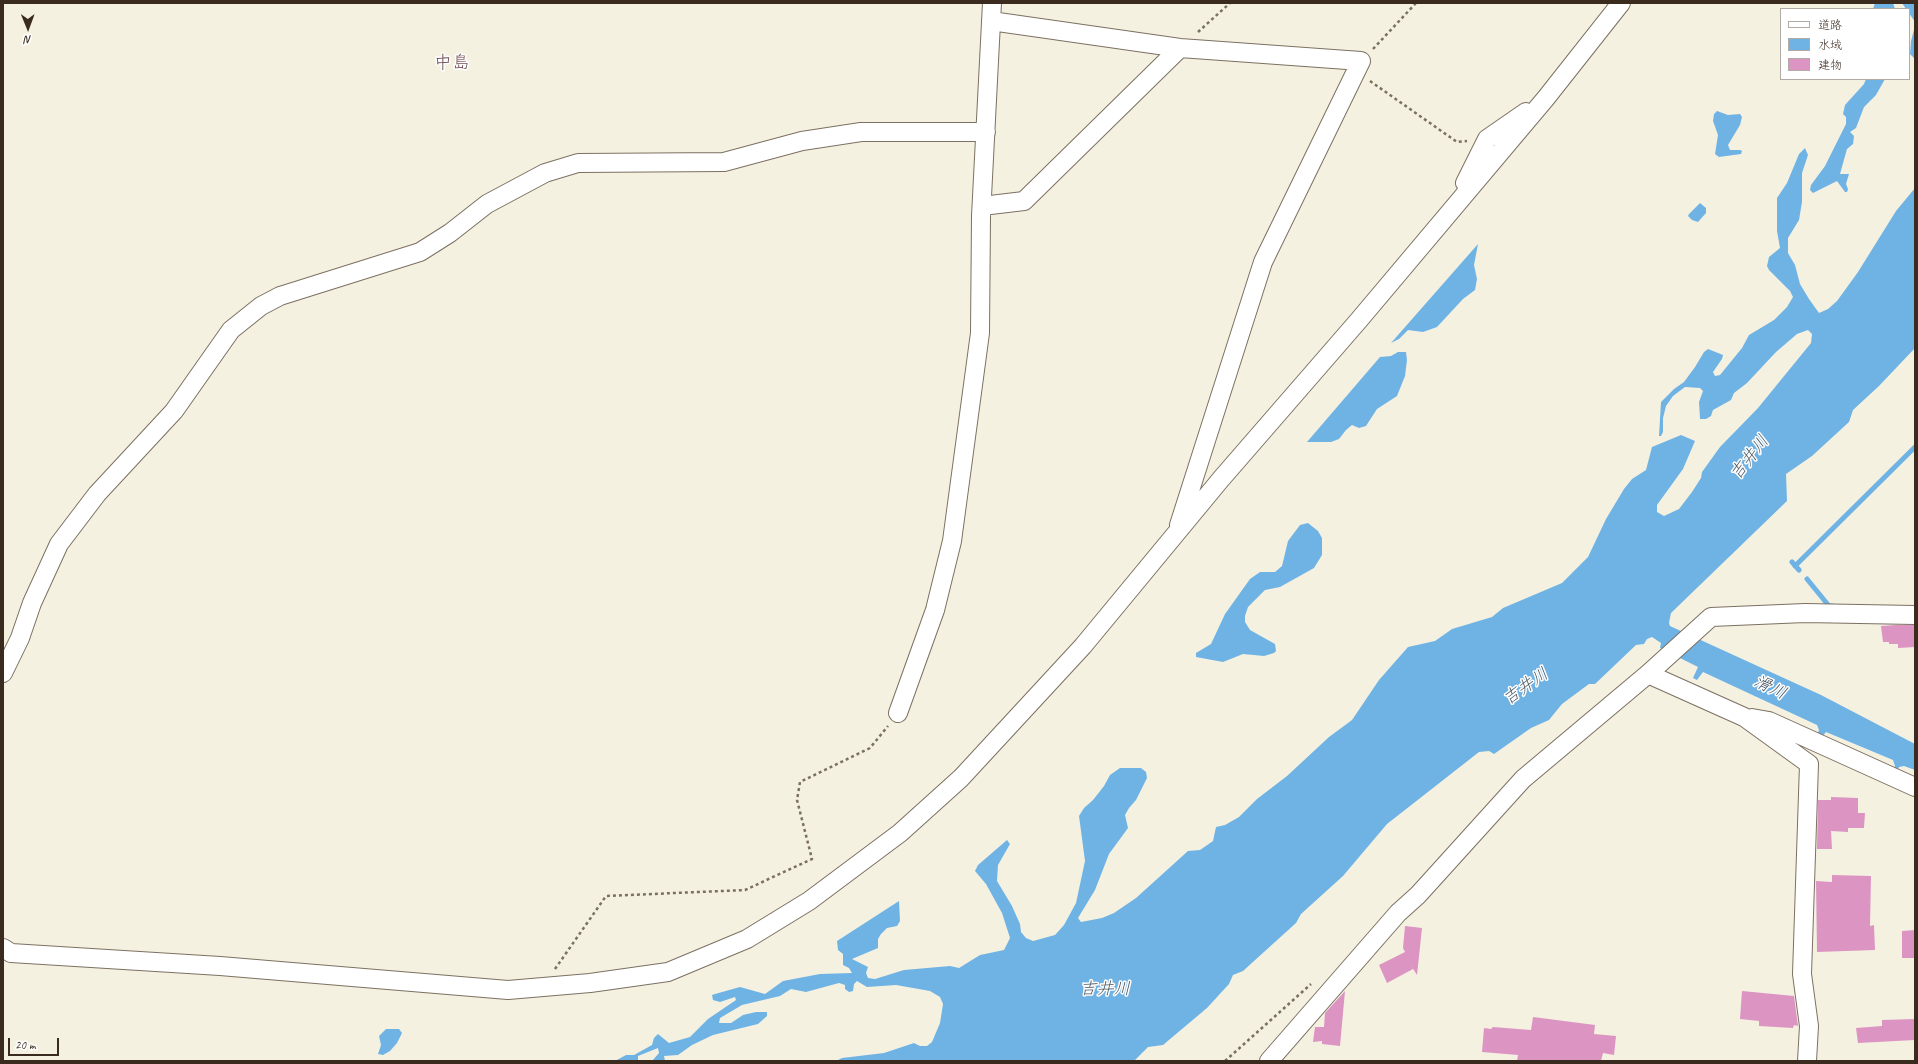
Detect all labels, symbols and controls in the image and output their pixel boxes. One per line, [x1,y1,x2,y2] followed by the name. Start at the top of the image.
[8,8,48,48] north arrow
[1780,8,1910,80] legend
[1818,17,1842,33] text: 道路
[25,33,32,47] text: N
[1818,37,1842,53] text: 水域
[434,52,470,74] district label: 中島
[1818,57,1842,73] text: 建物
[1726,432,1774,484] water label: 吉井川
[1499,664,1553,710] water label: 吉井川
[1750,671,1790,705] water label: 滑川
[1080,980,1130,1000] water label: 吉井川
[10,1030,61,1056] scale bar
[15,1037,35,1053] text: 20 m

